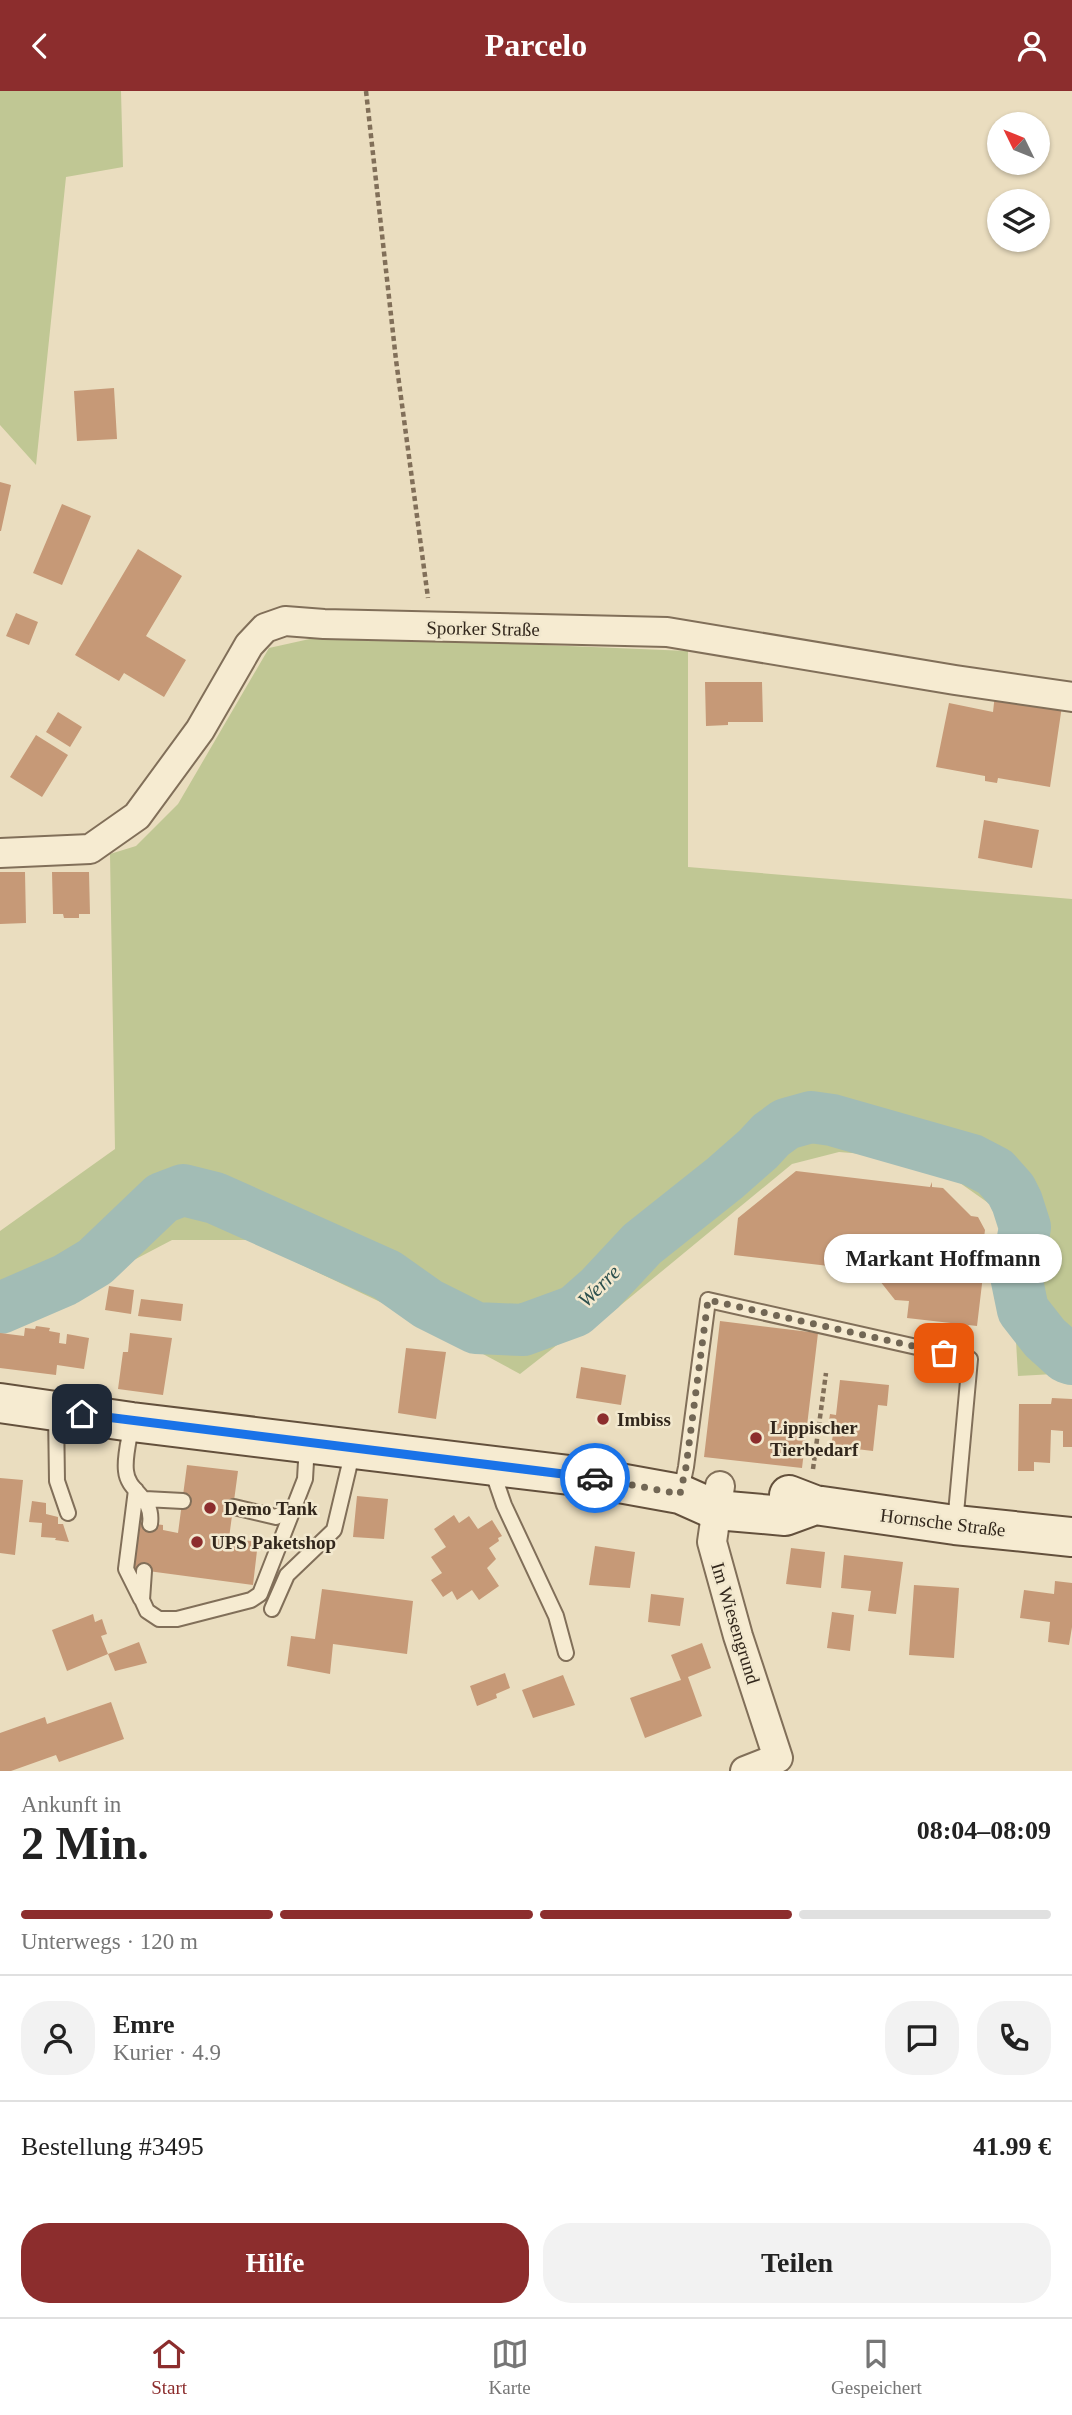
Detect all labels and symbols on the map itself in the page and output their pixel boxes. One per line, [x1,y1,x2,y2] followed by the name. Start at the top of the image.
[987,112,1050,175] north arrow
[426,617,540,640] street label: Sporker Straße
[825,1234,1063,1283] callout: Markant Hoffmann
[573,1260,625,1312] water label: Werre
[914,1323,974,1383] pin
[52,1384,112,1444] pin
[617,1409,671,1430] place label: Imbiss
[595,1411,611,1427] marker: Imbiss
[770,1417,859,1460] place label: Lippischer Tierbedarf
[748,1430,764,1446] marker: Lippischer Tierbedarf
[560,1443,630,1513] courier
[224,1498,318,1519] place label: Demo Tank
[202,1500,218,1516] marker: Demo Tank
[879,1504,1007,1541] street label: Hornsche Straße
[211,1532,336,1553] place label: UPS Paketshop
[189,1534,205,1550] marker: UPS Paketshop
[707,1560,764,1687] street label: Im Wiesengrund

